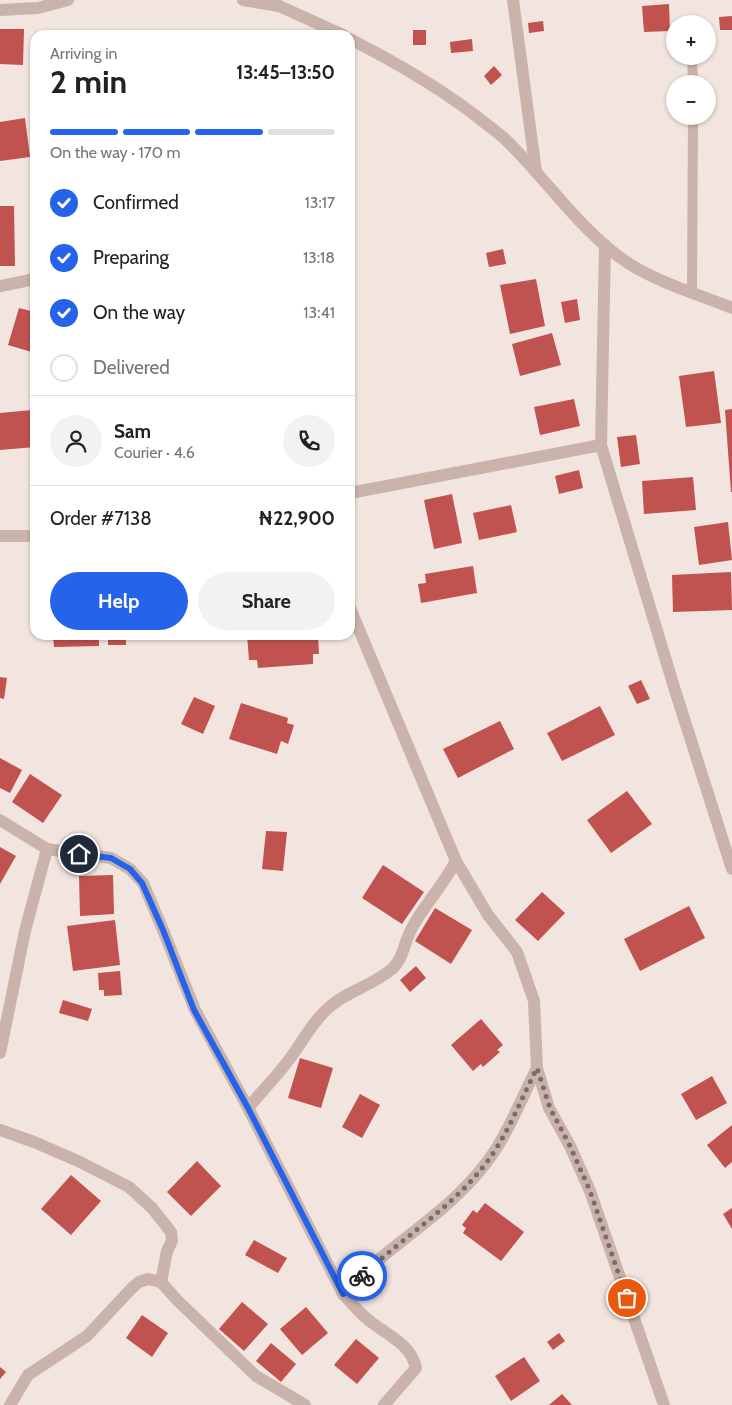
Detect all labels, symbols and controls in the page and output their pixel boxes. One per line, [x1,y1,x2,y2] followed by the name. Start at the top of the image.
[666,15,716,125] map controls
[666,15,716,65] button: +
[50,44,117,63] text: Arriving in
[236,61,335,84] text: 13:45–13:50
[50,62,127,101] text: 2 min
[666,75,716,125] button: −
[50,143,181,162] text: On the way · 170 m
[50,189,78,217] icon: check
[93,191,179,214] text: Confirmed
[305,193,335,212] text: 13:17
[50,244,78,272] icon: check
[93,246,169,269] text: Preparing
[303,248,335,267] text: 13:18
[50,299,78,327] icon: check
[93,301,185,324] text: On the way
[303,303,335,322] text: 13:41
[93,356,170,379] text: Delivered
[50,415,102,467] button: person
[283,415,335,467] button: phone
[114,420,151,443] text: Sam
[114,443,195,462] text: Courier · 4.6
[50,507,152,530] text: Order #7138
[258,507,335,530] text: ₦22,900
[50,572,188,630] button: Help
[198,572,335,630] button: Share
[58,833,100,875] pin
[65,840,93,868] icon: home
[337,1251,387,1301] courier
[348,1262,376,1290] icon: bike
[606,1277,648,1319] pin
[613,1284,641,1312] icon: bag

